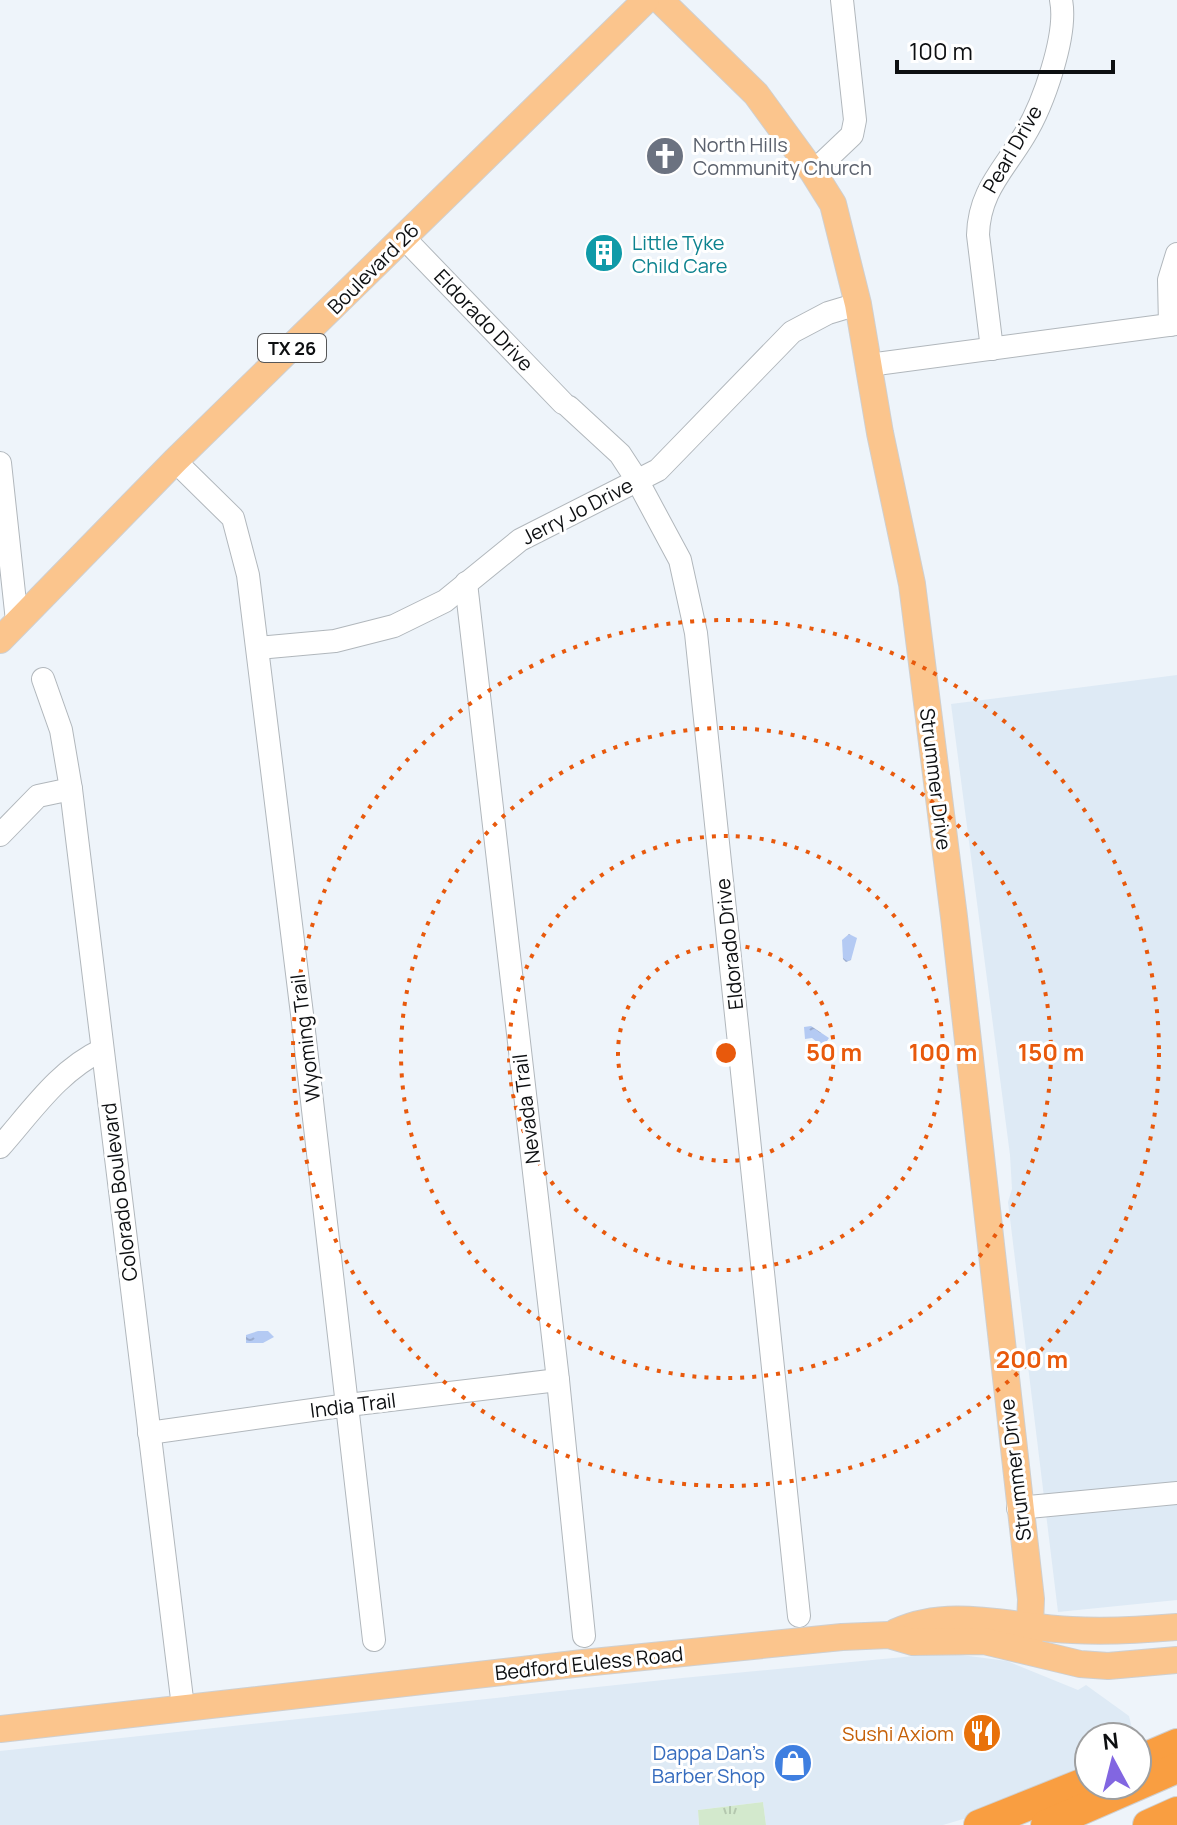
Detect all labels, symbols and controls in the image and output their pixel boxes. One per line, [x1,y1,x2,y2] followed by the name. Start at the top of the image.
[897,24,1113,74] scale bar
[909,34,973,67] text: 100 m
[976,100,1048,198] street label: Pearl Drive
[693,131,872,181] place label: North Hills Community Church
[644,135,686,177] church icon: North Hills Community Church
[321,216,425,320] street label: Boulevard 26
[632,229,728,279] place label: Little Tyke Child Care
[583,232,625,274] building icon: Little Tyke Child Care
[428,263,540,377] street label: Eldorado Drive
[258,334,326,362] road number: TX 26
[517,471,637,551] street label: Jerry Jo Drive
[914,706,958,852] street label: Strummer Drive
[709,877,749,1011] street label: Eldorado Drive
[284,973,326,1103] street label: Wyoming Trail
[806,1035,862,1068] text: 50 m
[909,1035,977,1068] text: 100 m
[1018,1035,1084,1068] text: 150 m
[712,1039,740,1067] centre of rings
[506,1052,546,1166] street label: Nevada Trail
[95,1101,143,1283] street label: Colorado Boulevard
[996,1342,1068,1375] text: 200 m
[309,1386,397,1424] street label: India Trail
[993,1397,1037,1543] street label: Strummer Drive
[493,1640,685,1686] street label: Bedford Euless Road
[961,1712,1003,1754] restaurant icon: Sushi Axiom
[842,1720,954,1747] place label: Sushi Axiom
[1073,1721,1153,1801] north arrow
[1101,1725,1120,1757] text: N
[652,1739,765,1789] place label: Dappa Dan’s Barber Shop
[772,1742,814,1784] shop icon: Dappa Dan’s Barber Shop

